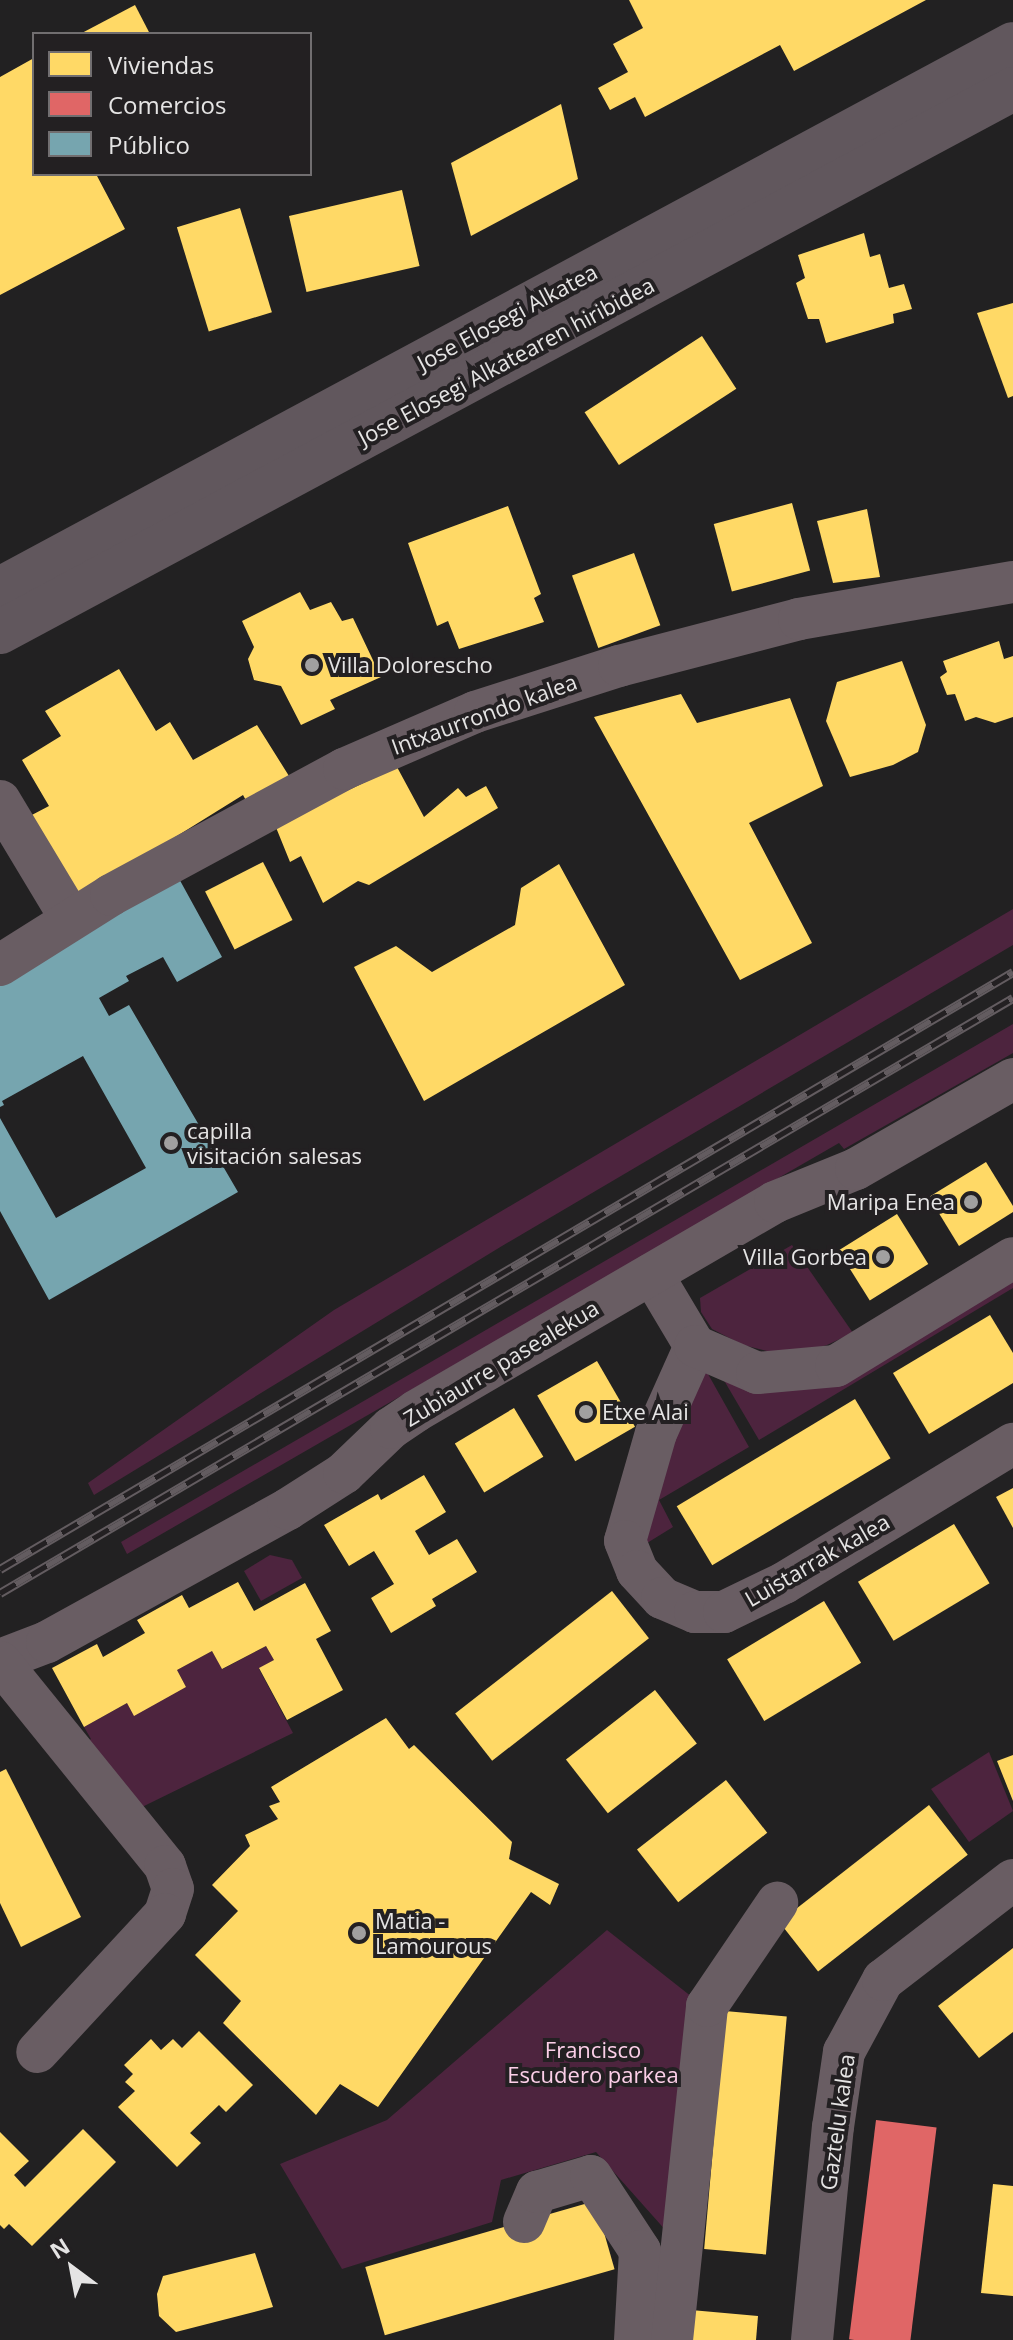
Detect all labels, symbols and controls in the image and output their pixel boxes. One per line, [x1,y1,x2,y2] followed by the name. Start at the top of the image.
[32,32,312,176] legend
[108,48,214,81] text: Viviendas
[108,88,227,121] text: Comercios
[108,128,190,161] text: Público
[412,258,602,376] street label: Jose Elosegi Alkatea
[353,272,659,450] street label: Jose Elosegi Alkatearen hiribidea
[328,652,493,678] place label: Villa Dolorescho
[303,656,321,674] marker: Villa Dolorescho
[388,668,580,760] street label: Intxaurrondo kalea
[187,1117,362,1168] place label: capilla visitación salesas
[162,1134,180,1152] marker: capilla visitación salesas
[827,1189,955,1215] place label: Maripa Enea
[962,1193,980,1211] marker: Maripa Enea
[743,1244,867,1270] place label: Villa Gorbea
[874,1248,892,1266] marker: Villa Gorbea
[399,1294,603,1432] street label: Zubiaurre pasealekua
[602,1399,689,1425] place label: Etxe Alai
[577,1403,595,1421] marker: Etxe Alai
[740,1508,894,1612] street label: Luistarrak kalea
[375,1907,492,1958] place label: Matia - Lamourous
[350,1924,368,1942] marker: Matia - Lamourous
[507,2036,679,2088] park label: Francisco Escudero parkea
[814,2052,860,2192] street label: Gaztelu kalea
[32,2228,112,2308] north arrow
[44,2230,75,2265] text: N

